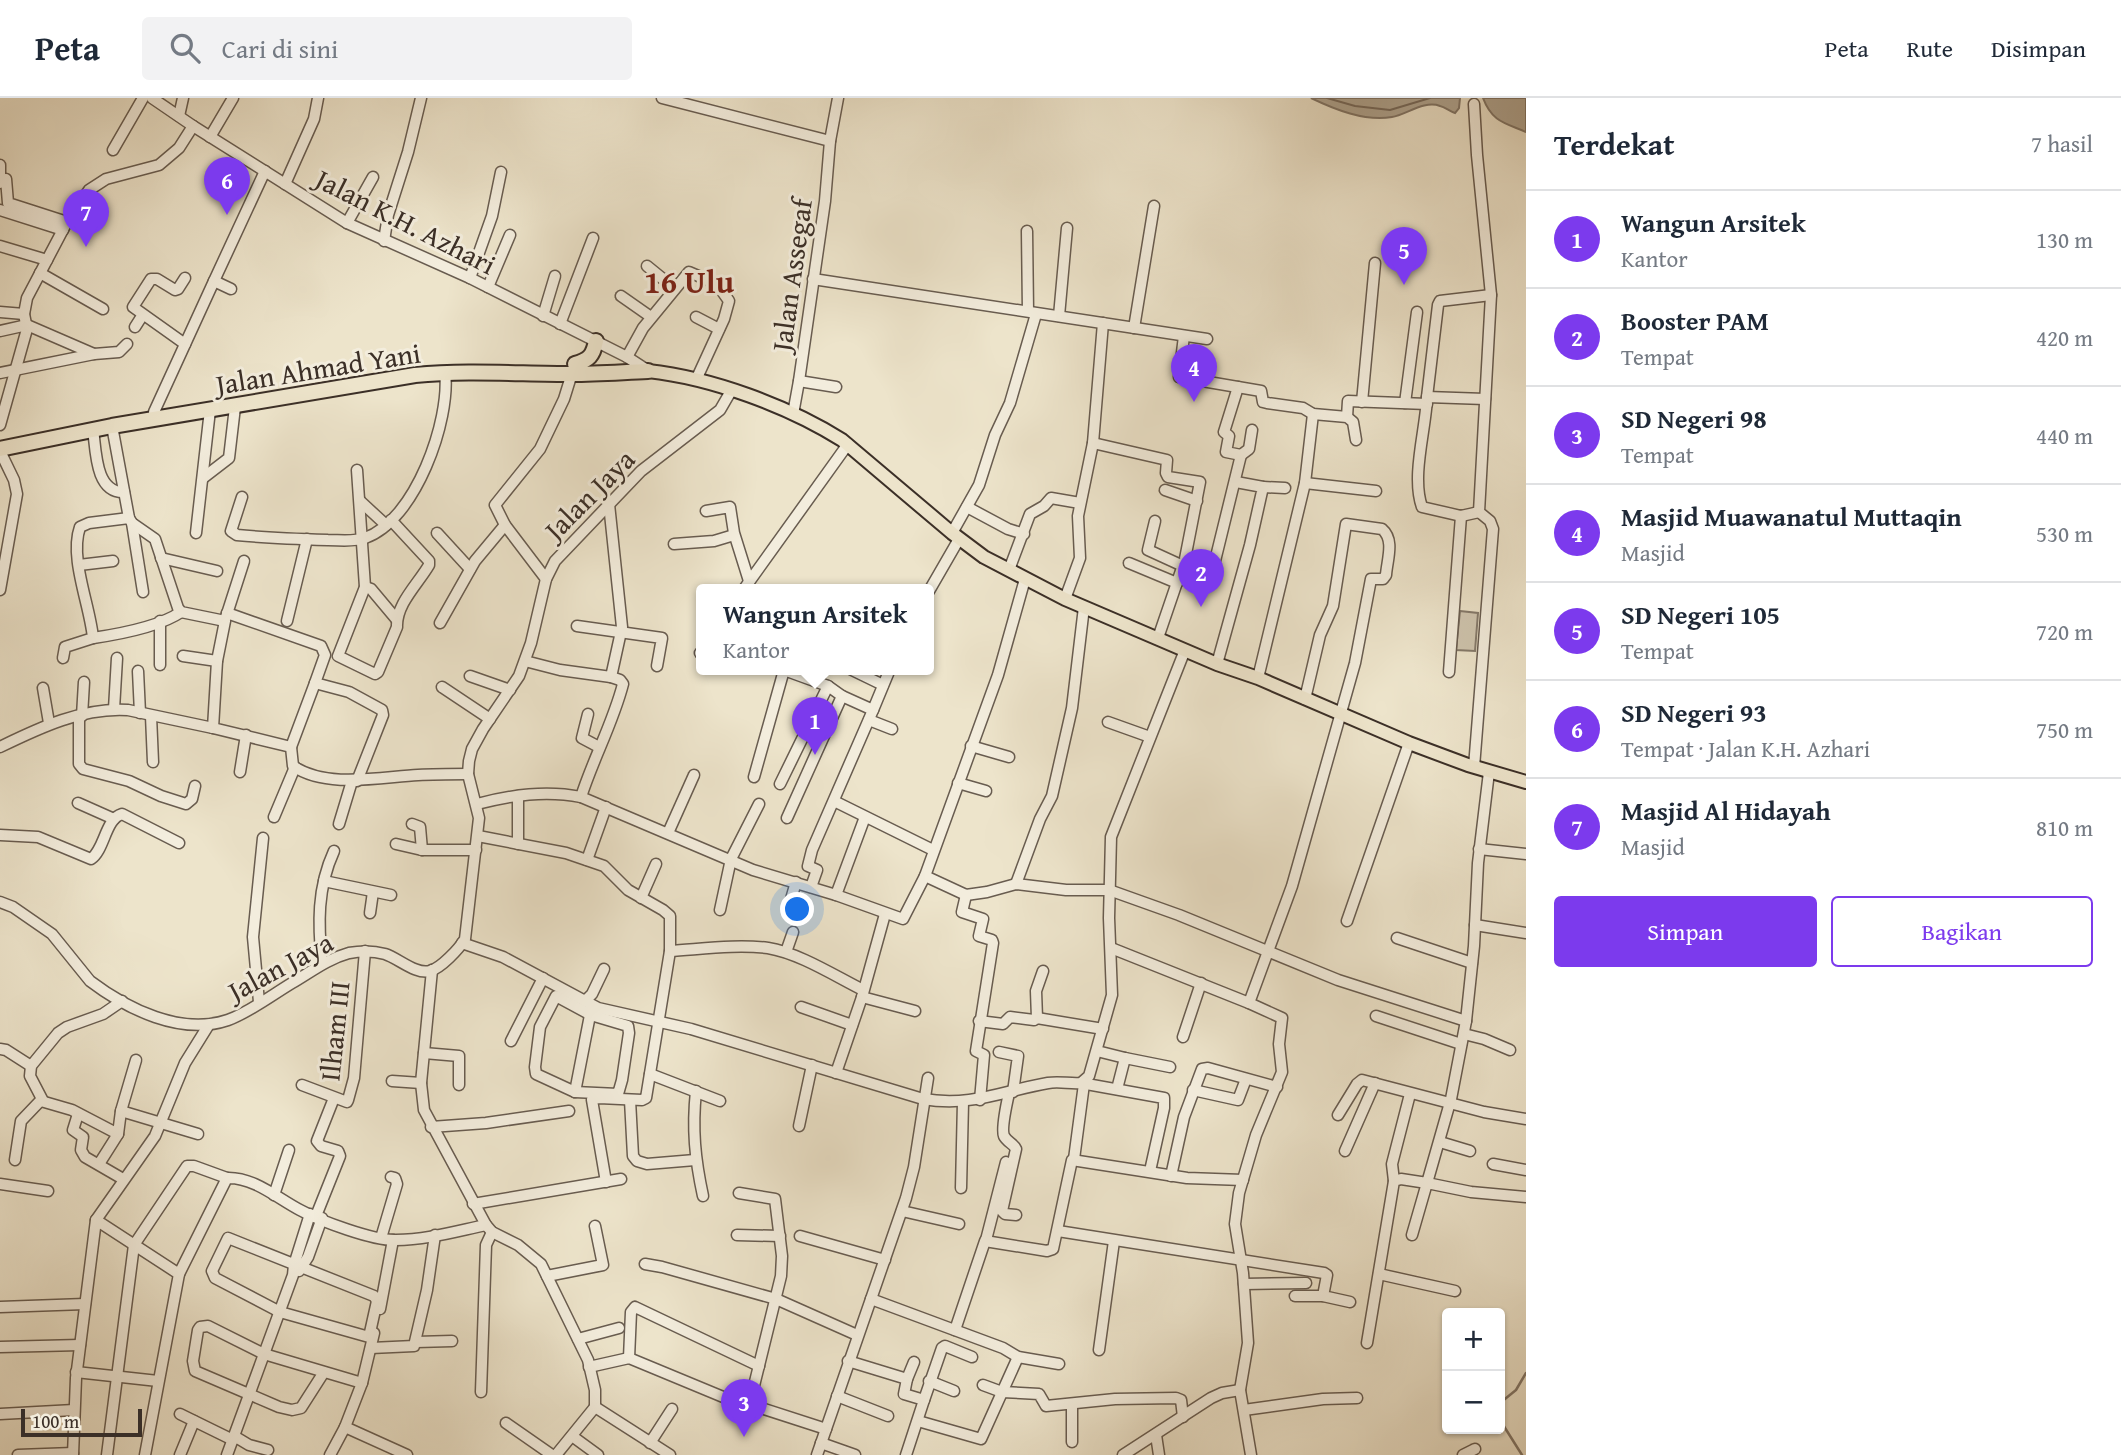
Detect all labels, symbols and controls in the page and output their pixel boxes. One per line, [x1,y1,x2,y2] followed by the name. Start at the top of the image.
[142,17,632,80] search box
[35,24,100,72] text: Peta
[166,29,204,67] icon: search
[222,29,338,68] text: Cari di sini
[1825,31,1868,66] text: Peta
[1906,31,1953,66] text: Rute
[1991,31,2086,66] text: Disimpan
[1554,122,1674,166] text: Terdekat
[2031,127,2093,160] text: 7 hasil
[204,157,250,215] pin: 6
[306,157,503,284] street label: Jalan K.H. Azhari
[63,189,109,247] pin: 7
[760,193,822,357] street label: Jalan Assegaf
[1621,203,1806,242] text: Wangun Arsitek
[1571,223,1583,256] text: 1
[2036,223,2093,256] text: 130 m
[1381,227,1427,285] pin: 5
[1621,242,1688,275] text: Kantor
[644,258,735,305] district label: 16 Ulu
[1621,301,1769,340] text: Booster PAM
[1571,321,1583,354] text: 2
[2036,321,2093,354] text: 420 m
[210,332,424,405] street label: Jalan Ahmad Yani
[1621,340,1694,373] text: Tempat
[1171,344,1217,402] pin: 4
[1621,399,1767,438] text: SD Negeri 98
[1571,419,1583,452] text: 3
[2036,419,2093,452] text: 440 m
[1621,438,1694,471] text: Tempat
[532,439,644,551] street label: Jalan Jaya
[1621,497,1962,536] text: Masjid Muawanatul Muttaqin
[1571,517,1583,550] text: 4
[2036,517,2093,550] text: 530 m
[1621,536,1685,569] text: Masjid
[1178,549,1224,607] pin: 2
[696,584,934,675] popup
[723,594,907,633] text: Wangun Arsitek
[1621,595,1780,634] text: SD Negeri 105
[1571,615,1583,648] text: 5
[2036,615,2093,648] text: 720 m
[723,633,789,666] text: Kantor
[1621,634,1694,667] text: Tempat
[1621,693,1767,732] text: SD Negeri 93
[792,697,838,755] pin: 1
[1571,713,1583,746] text: 6
[2036,713,2093,746] text: 750 m
[1621,732,1870,765] text: Tempat · Jalan K.H. Azhari
[1621,791,1831,830] text: Masjid Al Hidayah
[1571,811,1583,844] text: 7
[2036,811,2093,844] text: 810 m
[1621,830,1685,863] text: Masjid
[780,892,814,926] your location
[1554,896,1817,967] button: Simpan
[1831,896,2093,967] button: Bagikan
[217,921,341,1012] street label: Jalan Jaya
[308,979,360,1083] street label: Ilham III
[1442,1308,1505,1434] map controls
[1442,1308,1505,1371] button: +
[1442,1371,1505,1434] button: −
[721,1379,767,1437] pin: 3
[21,1406,142,1438] scale bar
[32,1407,79,1435] text: 100 m

